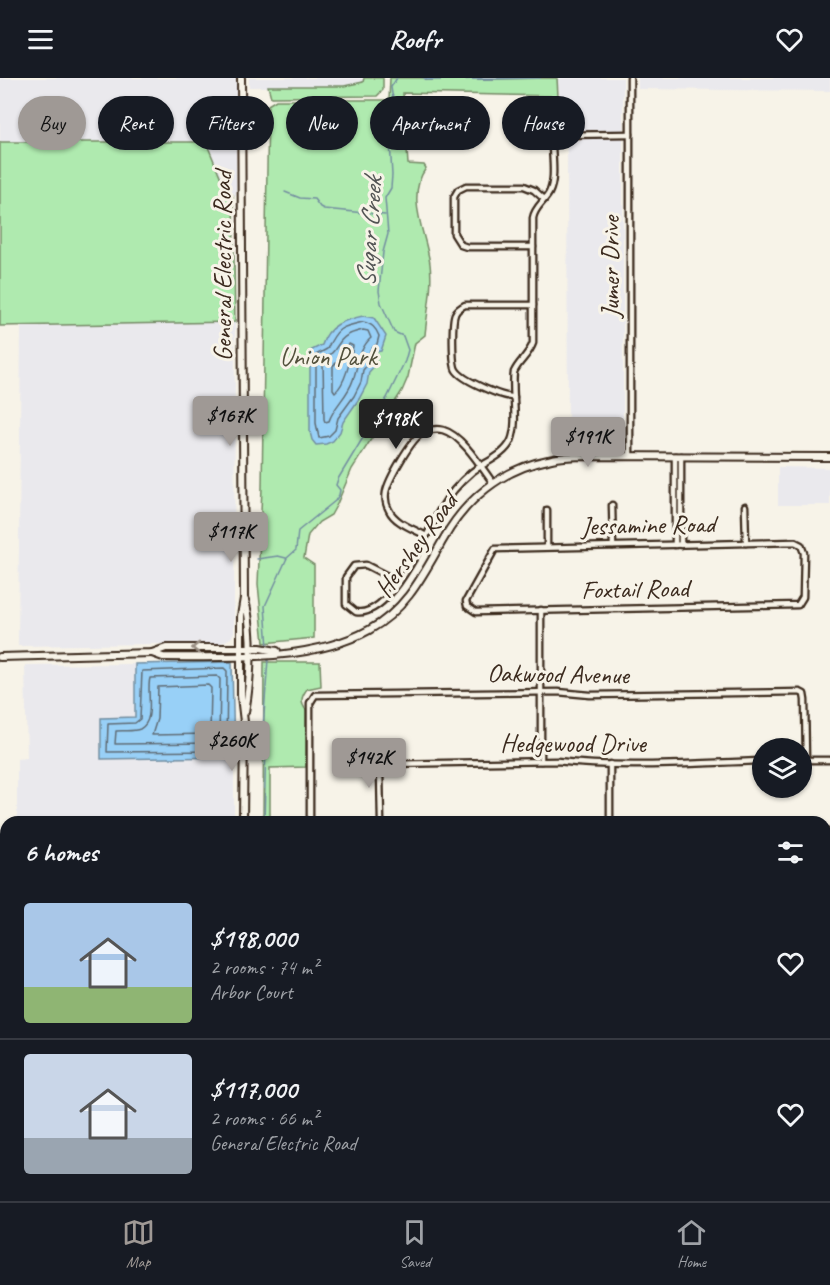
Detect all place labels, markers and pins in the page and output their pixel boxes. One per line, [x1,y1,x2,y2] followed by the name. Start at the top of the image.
[188,396,272,447] pin: $167K
[354,399,438,450] pin: $198K
[546,417,630,468] pin: $191K
[189,512,273,563] pin: $117K
[190,721,274,772] pin: $260K
[327,738,411,789] pin: $142K

